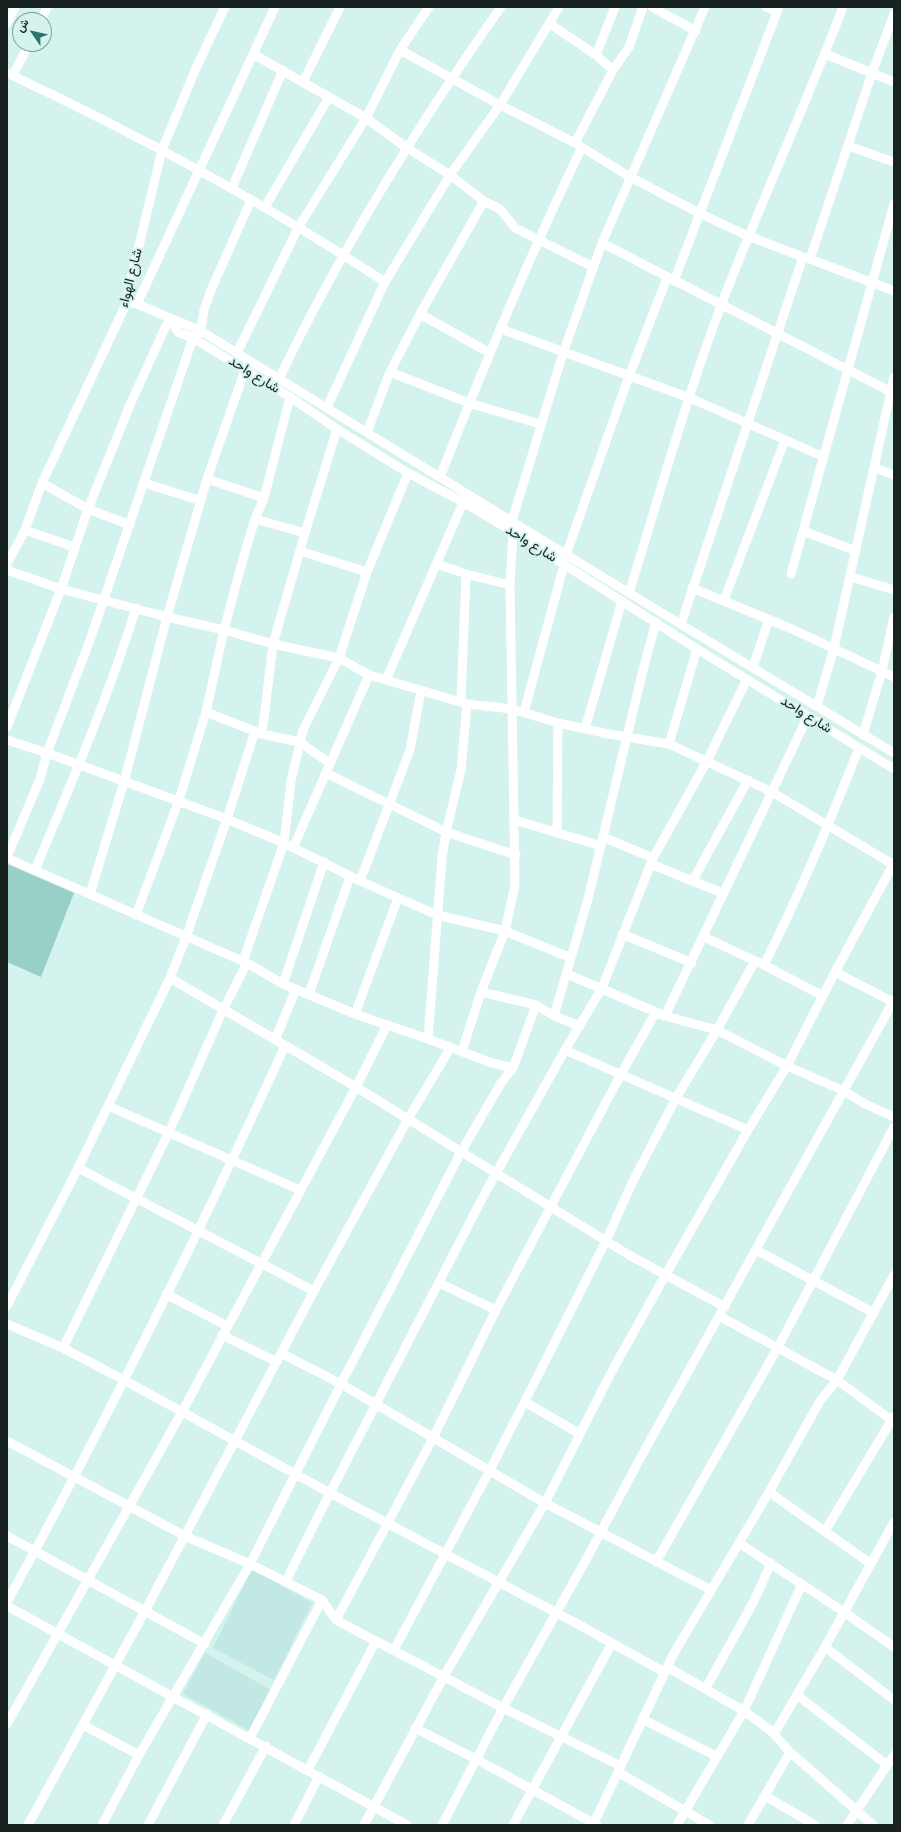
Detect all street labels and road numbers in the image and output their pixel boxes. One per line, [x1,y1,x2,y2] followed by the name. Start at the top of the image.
[116,247,146,309] street label: شارع الهواء
[225,353,283,397] street label: شارع واحد
[502,522,560,566] street label: شارع واحد
[777,693,835,737] street label: شارع واحد

